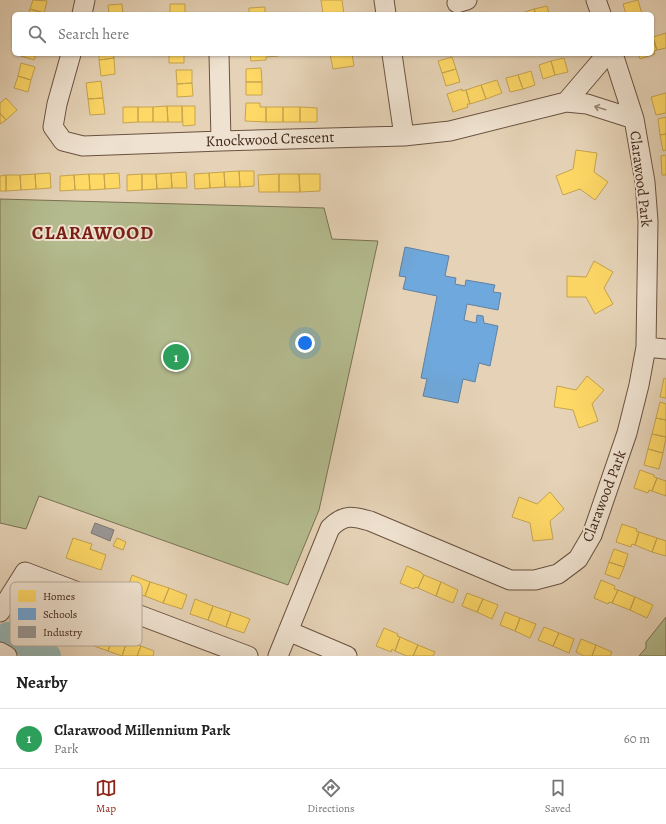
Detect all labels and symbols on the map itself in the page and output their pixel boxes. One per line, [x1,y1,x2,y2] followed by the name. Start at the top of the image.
[594,104,607,111] one-way arrow
[205,127,335,151] street label: Knockwood Crescent
[625,130,657,229] street label: Clarawood Park
[32,220,154,246] district label: CLARAWOOD
[295,333,315,353] your location
[163,342,189,372] pin: 1
[577,447,631,545] street label: Clarawood Park
[10,582,142,646] legend
[43,589,75,604] text: Homes
[43,607,77,622] text: Schools
[43,625,82,640] text: Industry

